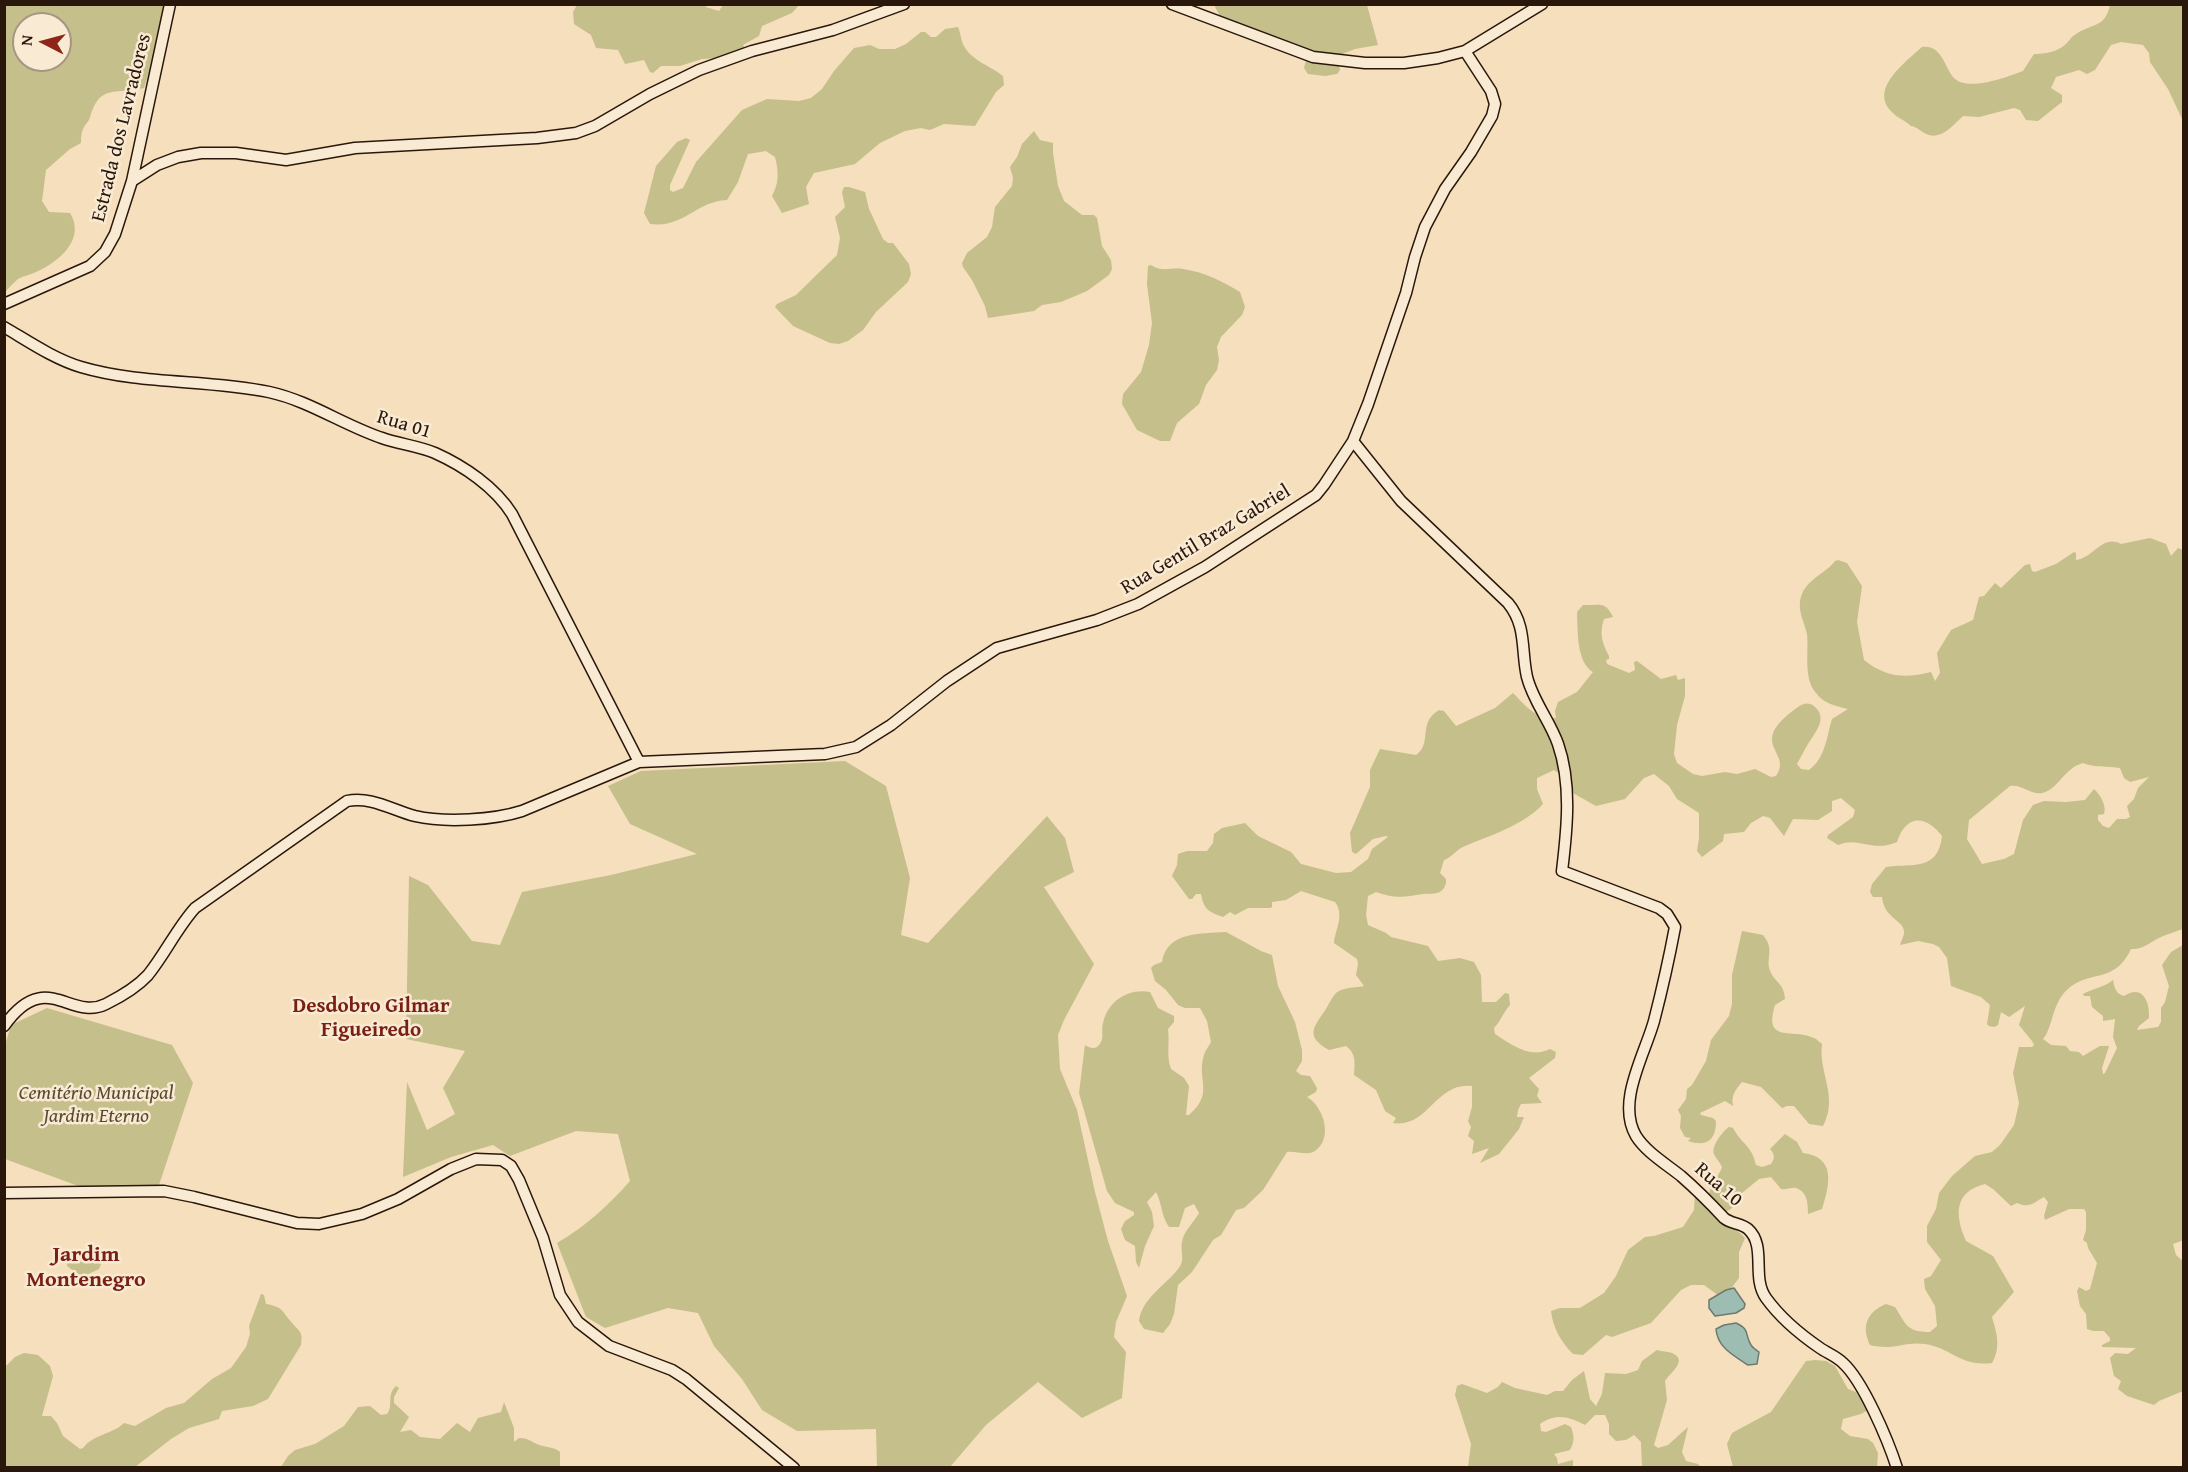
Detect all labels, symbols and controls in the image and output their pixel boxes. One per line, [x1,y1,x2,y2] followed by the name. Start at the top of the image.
[12,12,72,72] north arrow
[87,32,157,224] street label: Estrada dos Lavradores
[14,34,39,47] text: N
[374,405,434,445] street label: Rua 01
[1117,480,1295,600] street label: Rua Gentil Braz Gabriel
[292,994,450,1044] district label: Desdobro Gilmar Figueiredo
[19,1082,173,1129] park label: Cemitério Municipal Jardim Eterno
[1689,1158,1747,1212] street label: Rua 10
[26,1242,146,1294] district label: Jardim Montenegro

